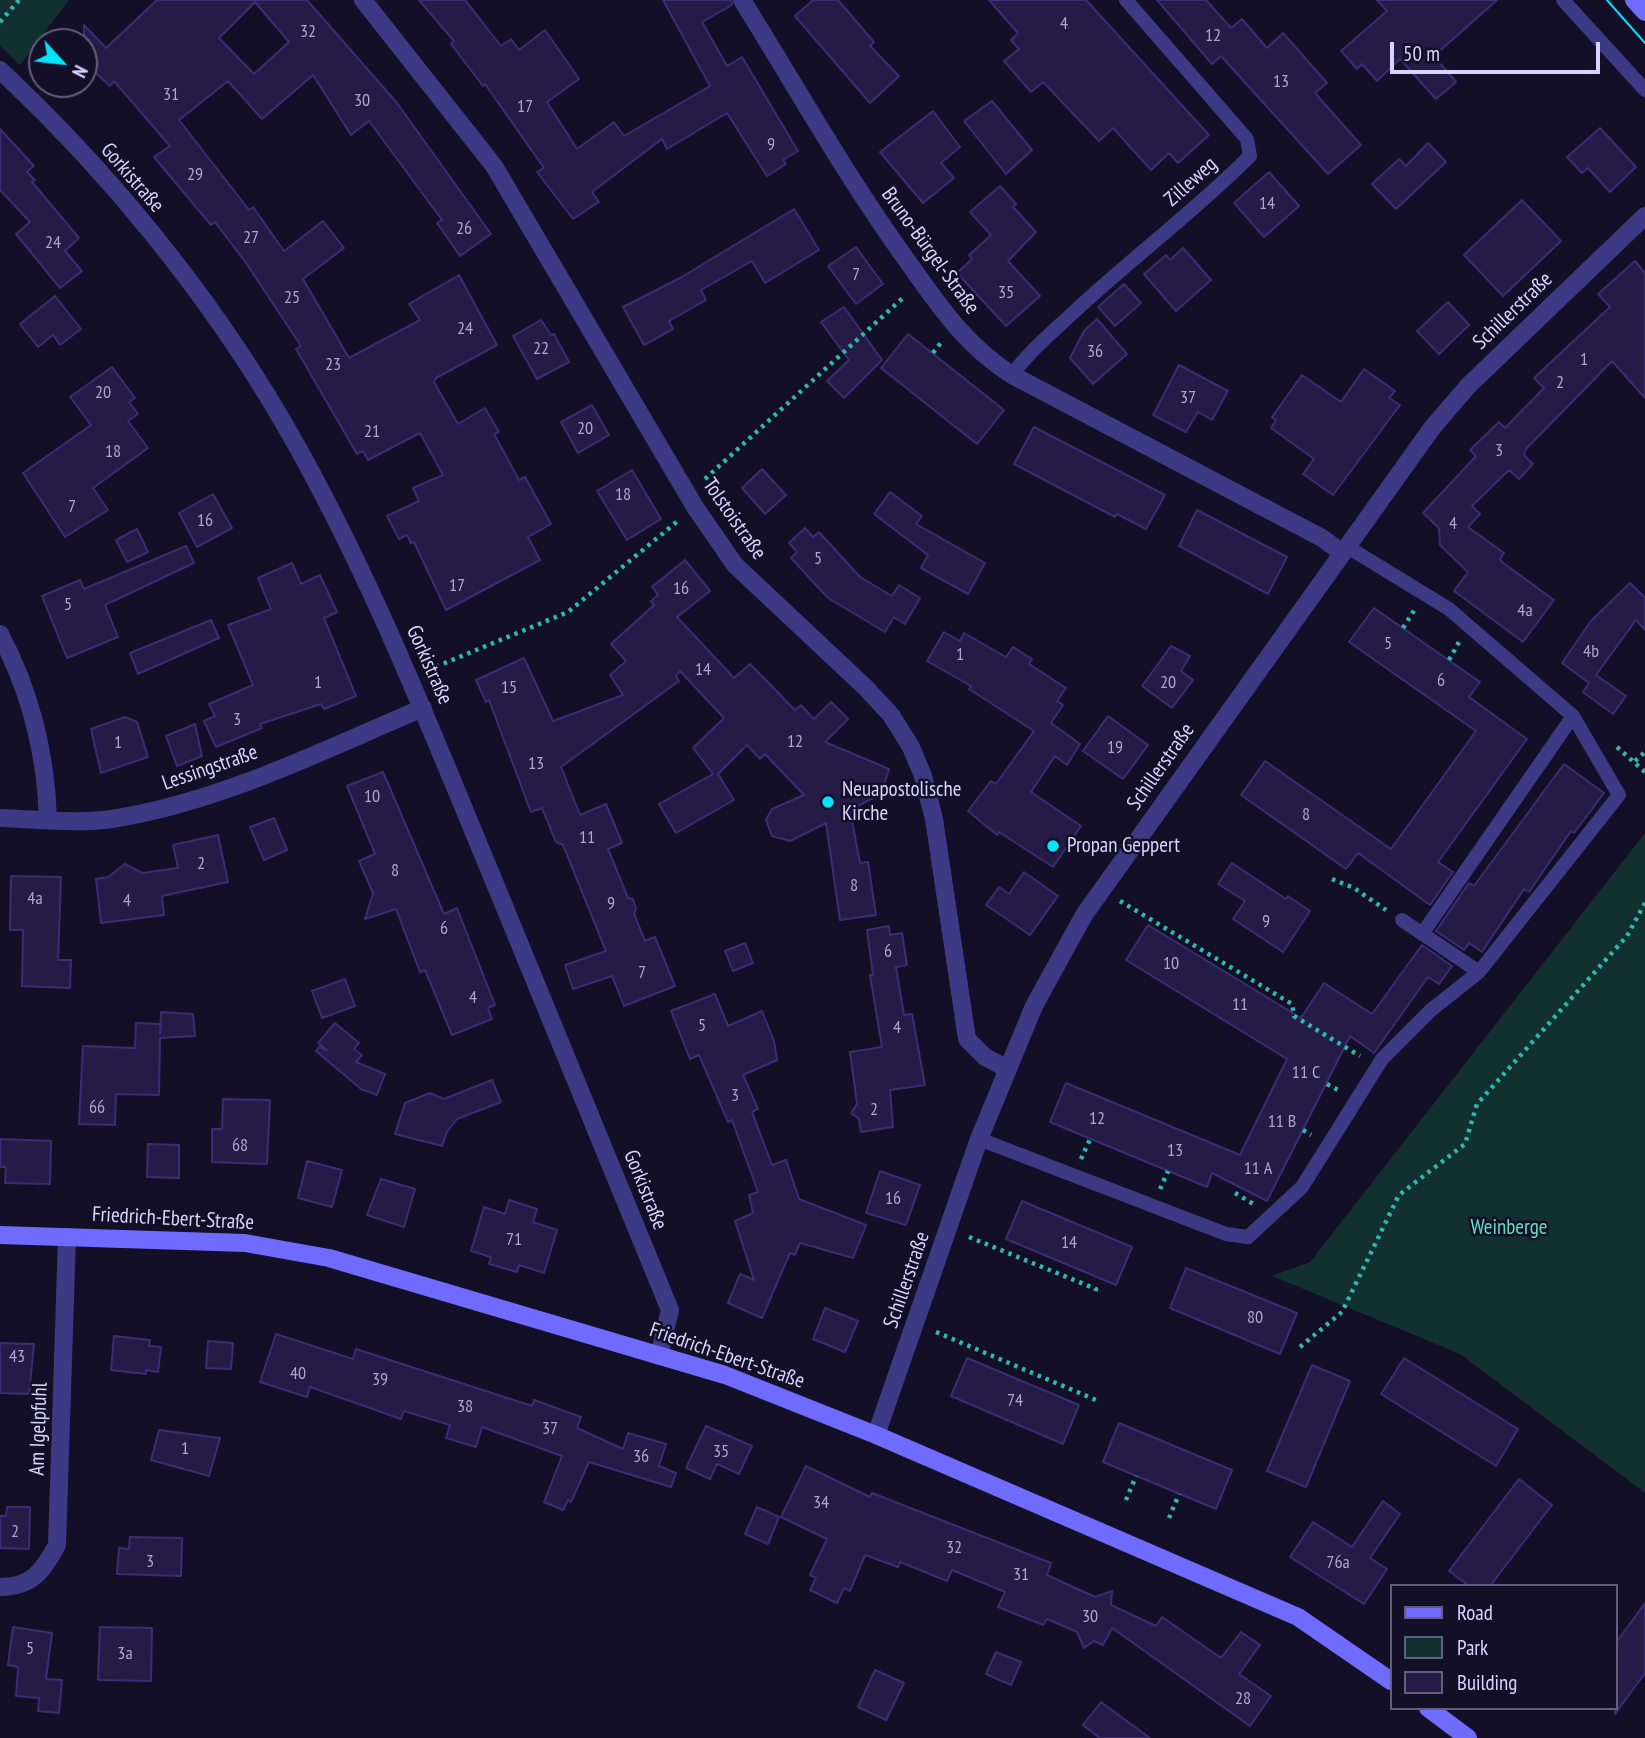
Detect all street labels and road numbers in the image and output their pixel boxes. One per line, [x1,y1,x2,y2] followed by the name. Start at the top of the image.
[95,138,169,218] street label: Gorkistraße
[1160,152,1222,212] street label: Zilleweg
[876,183,984,319] street label: Bruno-Bürgel-Straße
[1468,267,1558,355] street label: Schillerstraße
[697,473,771,565] street label: Tolstoistraße
[400,622,458,708] street label: Gorkistraße
[1122,719,1200,815] street label: Schillerstraße
[159,740,261,796] street label: Lessingstraße
[618,1146,672,1234] street label: Gorkistraße
[91,1202,255,1236] street label: Friedrich-Ebert-Straße
[879,1228,935,1332] street label: Schillerstraße
[646,1318,808,1394] street label: Friedrich-Ebert-Straße
[25,1382,53,1476] street label: Am Igelpfuhl

